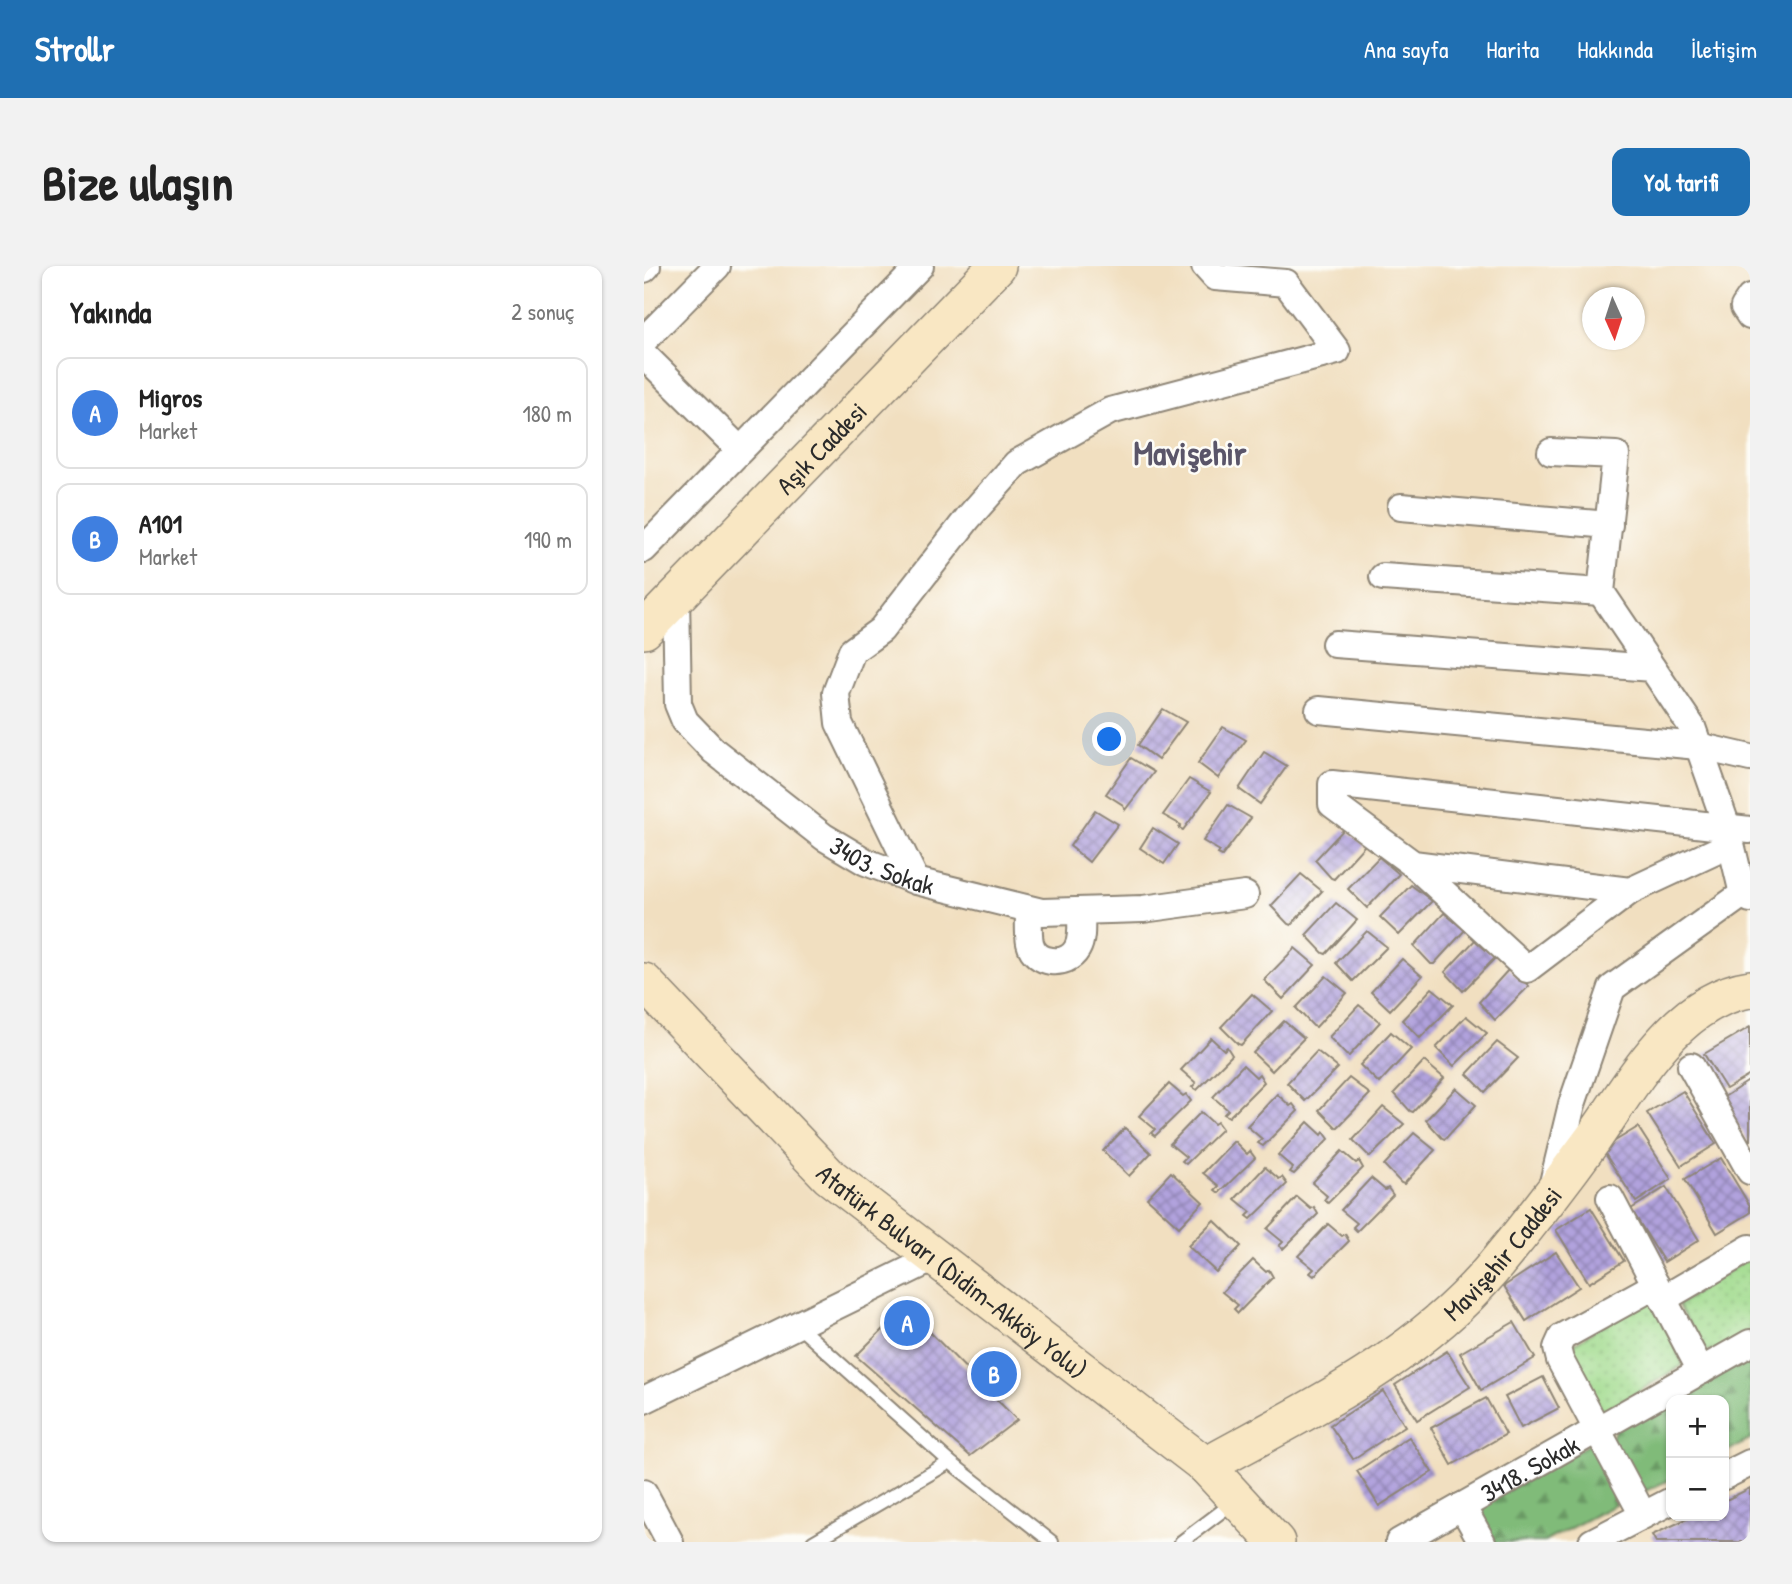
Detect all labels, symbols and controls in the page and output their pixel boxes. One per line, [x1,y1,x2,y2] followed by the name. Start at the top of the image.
[35,27,114,71] text: Strollr
[1364,33,1448,65] text: Ana sayfa
[1486,33,1539,65] text: Harita
[1577,33,1653,65] text: Hakkında
[1691,33,1757,65] text: İletişim
[1612,148,1750,216] button: Yol tarifi
[42,149,233,215] text: Bize ulaşın
[1582,287,1645,350] north arrow
[70,292,151,332] text: Yakında
[511,296,574,327] text: 2 sonuç
[139,380,202,415] text: Migros
[768,394,874,502] street label: Aşık Caddesi
[89,398,101,429] text: A
[522,398,572,429] text: 180 m
[139,415,197,446] text: Market
[1134,431,1247,475] district label: Mavişehir
[139,506,182,541] text: A101
[89,524,101,555] text: B
[524,524,572,555] text: 190 m
[139,541,197,572] text: Market
[1092,722,1126,756] your location
[824,827,938,902] street label: 3403. Sokak
[812,1155,1094,1385] street label: Atatürk Bulvarı (Didim-Akköy Yolu)
[1435,1179,1569,1328] street label: Mavişehir Caddesi
[884,1297,930,1349] pin: A
[971,1348,1017,1400] pin: B
[1666,1395,1729,1521] map controls
[1666,1395,1729,1458] button: +
[1474,1426,1585,1510] street label: 3418. Sokak
[1666,1458,1729,1521] button: −

